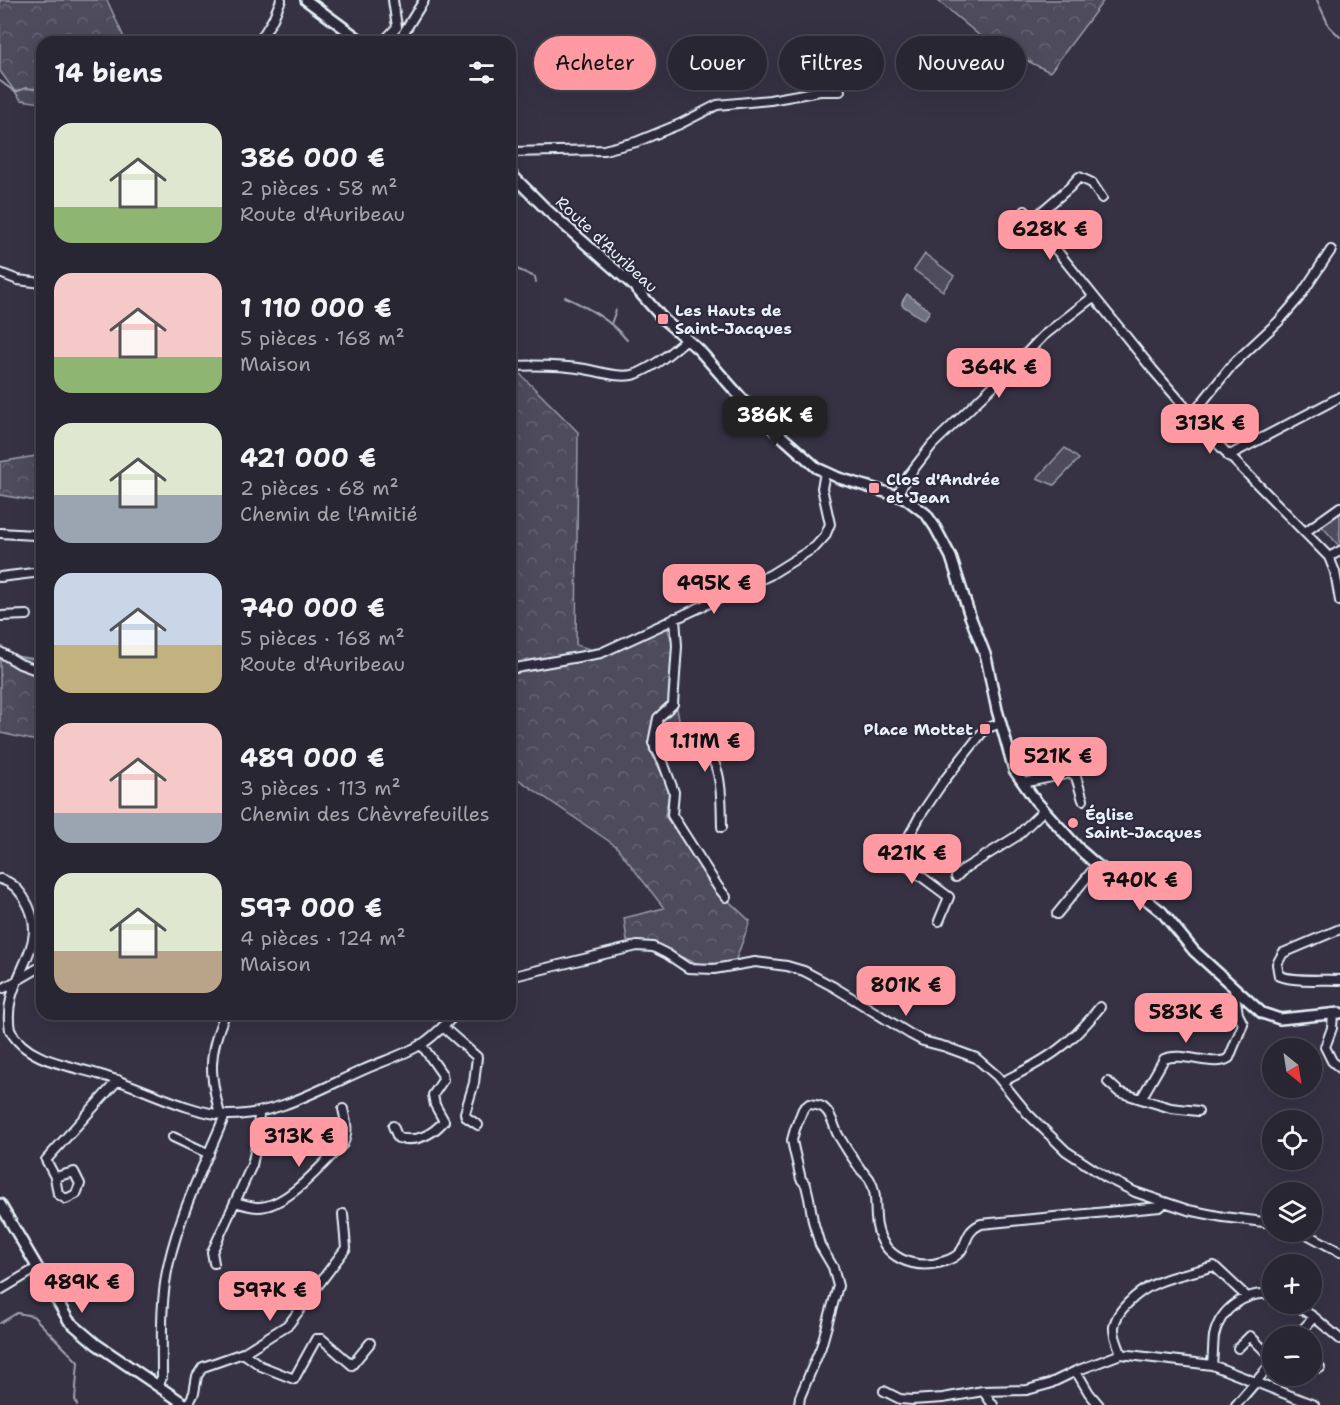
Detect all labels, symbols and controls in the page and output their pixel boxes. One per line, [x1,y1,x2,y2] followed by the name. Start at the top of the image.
[534,36,656,90] chip: Acheter
[668,36,767,90] chip: Louer
[779,36,884,90] chip: Filtres
[896,36,1026,90] chip: Nouveau
[54,55,163,90] text: 14 biens
[465,56,498,89] icon: filters
[240,140,385,175] text: 386 000 €
[102,147,174,219] icon: home
[240,175,397,201] text: 2 pièces · 58 m²
[551,192,662,297] street label: Route d'Auribeau
[240,201,405,227] text: Route d'Auribeau
[1001,210,1099,261] pin: 628K €
[1012,216,1088,242] text: 628K €
[240,290,392,325] text: 1 110 000 €
[102,297,174,369] icon: home
[675,300,792,339] place label: Les Hauts de Saint-Jacques
[656,312,670,326] marker: Les Hauts de Saint-Jacques
[240,325,405,351] text: 5 pièces · 168 m²
[950,348,1048,399] pin: 364K €
[240,351,311,377] text: Maison
[961,354,1037,380] text: 364K €
[726,396,824,447] pin: 386K €
[737,402,813,428] text: 386K €
[1161,404,1259,455] pin: 313K €
[1175,410,1245,436] text: 313K €
[240,440,376,475] text: 421 000 €
[102,447,174,519] icon: home
[886,469,1001,508] place label: Clos d'Andrée et Jean
[240,475,399,501] text: 2 pièces · 68 m²
[867,481,881,495] marker: Clos d'Andrée et Jean
[240,501,418,527] text: Chemin de l'Amitié
[665,564,763,615] pin: 495K €
[677,570,751,596] text: 495K €
[240,590,385,625] text: 740 000 €
[102,597,174,669] icon: home
[240,625,405,651] text: 5 pièces · 168 m²
[240,651,405,677] text: Route d'Auribeau
[864,719,973,740] place label: Place Mottet
[650,722,760,773] pin: 1.11M €
[978,722,992,736] marker: Place Mottet
[669,728,741,754] text: 1.11M €
[1009,737,1107,788] pin: 521K €
[240,740,385,775] text: 489 000 €
[1024,743,1092,769] text: 521K €
[102,747,174,819] icon: home
[240,775,401,801] text: 3 pièces · 113 m²
[240,801,490,827] text: Chemin des Chèvrefeuilles
[1085,804,1202,843] place label: Église Saint-Jacques
[1066,816,1080,830] marker: Église Saint-Jacques
[863,834,961,885] pin: 421K €
[877,840,947,866] text: 421K €
[1091,861,1189,912] pin: 740K €
[1102,867,1178,893] text: 740K €
[240,890,382,925] text: 597 000 €
[102,897,174,969] icon: home
[240,925,406,951] text: 4 pièces · 124 m²
[240,951,311,977] text: Maison
[857,966,955,1017] pin: 801K €
[870,972,942,998] text: 801K €
[1137,993,1235,1044] pin: 583K €
[1149,999,1223,1025] text: 583K €
[1262,1038,1322,1098] north arrow
[1262,1038,1322,1386] map controls
[1262,1110,1322,1170] button: locate
[250,1117,348,1168] pin: 313K €
[264,1123,334,1149] text: 313K €
[1262,1182,1322,1242] button: layers
[1262,1254,1322,1314] button: +
[33,1263,131,1314] pin: 489K €
[44,1269,120,1295] text: 489K €
[221,1271,319,1322] pin: 597K €
[233,1277,307,1303] text: 597K €
[1262,1326,1322,1386] button: −

